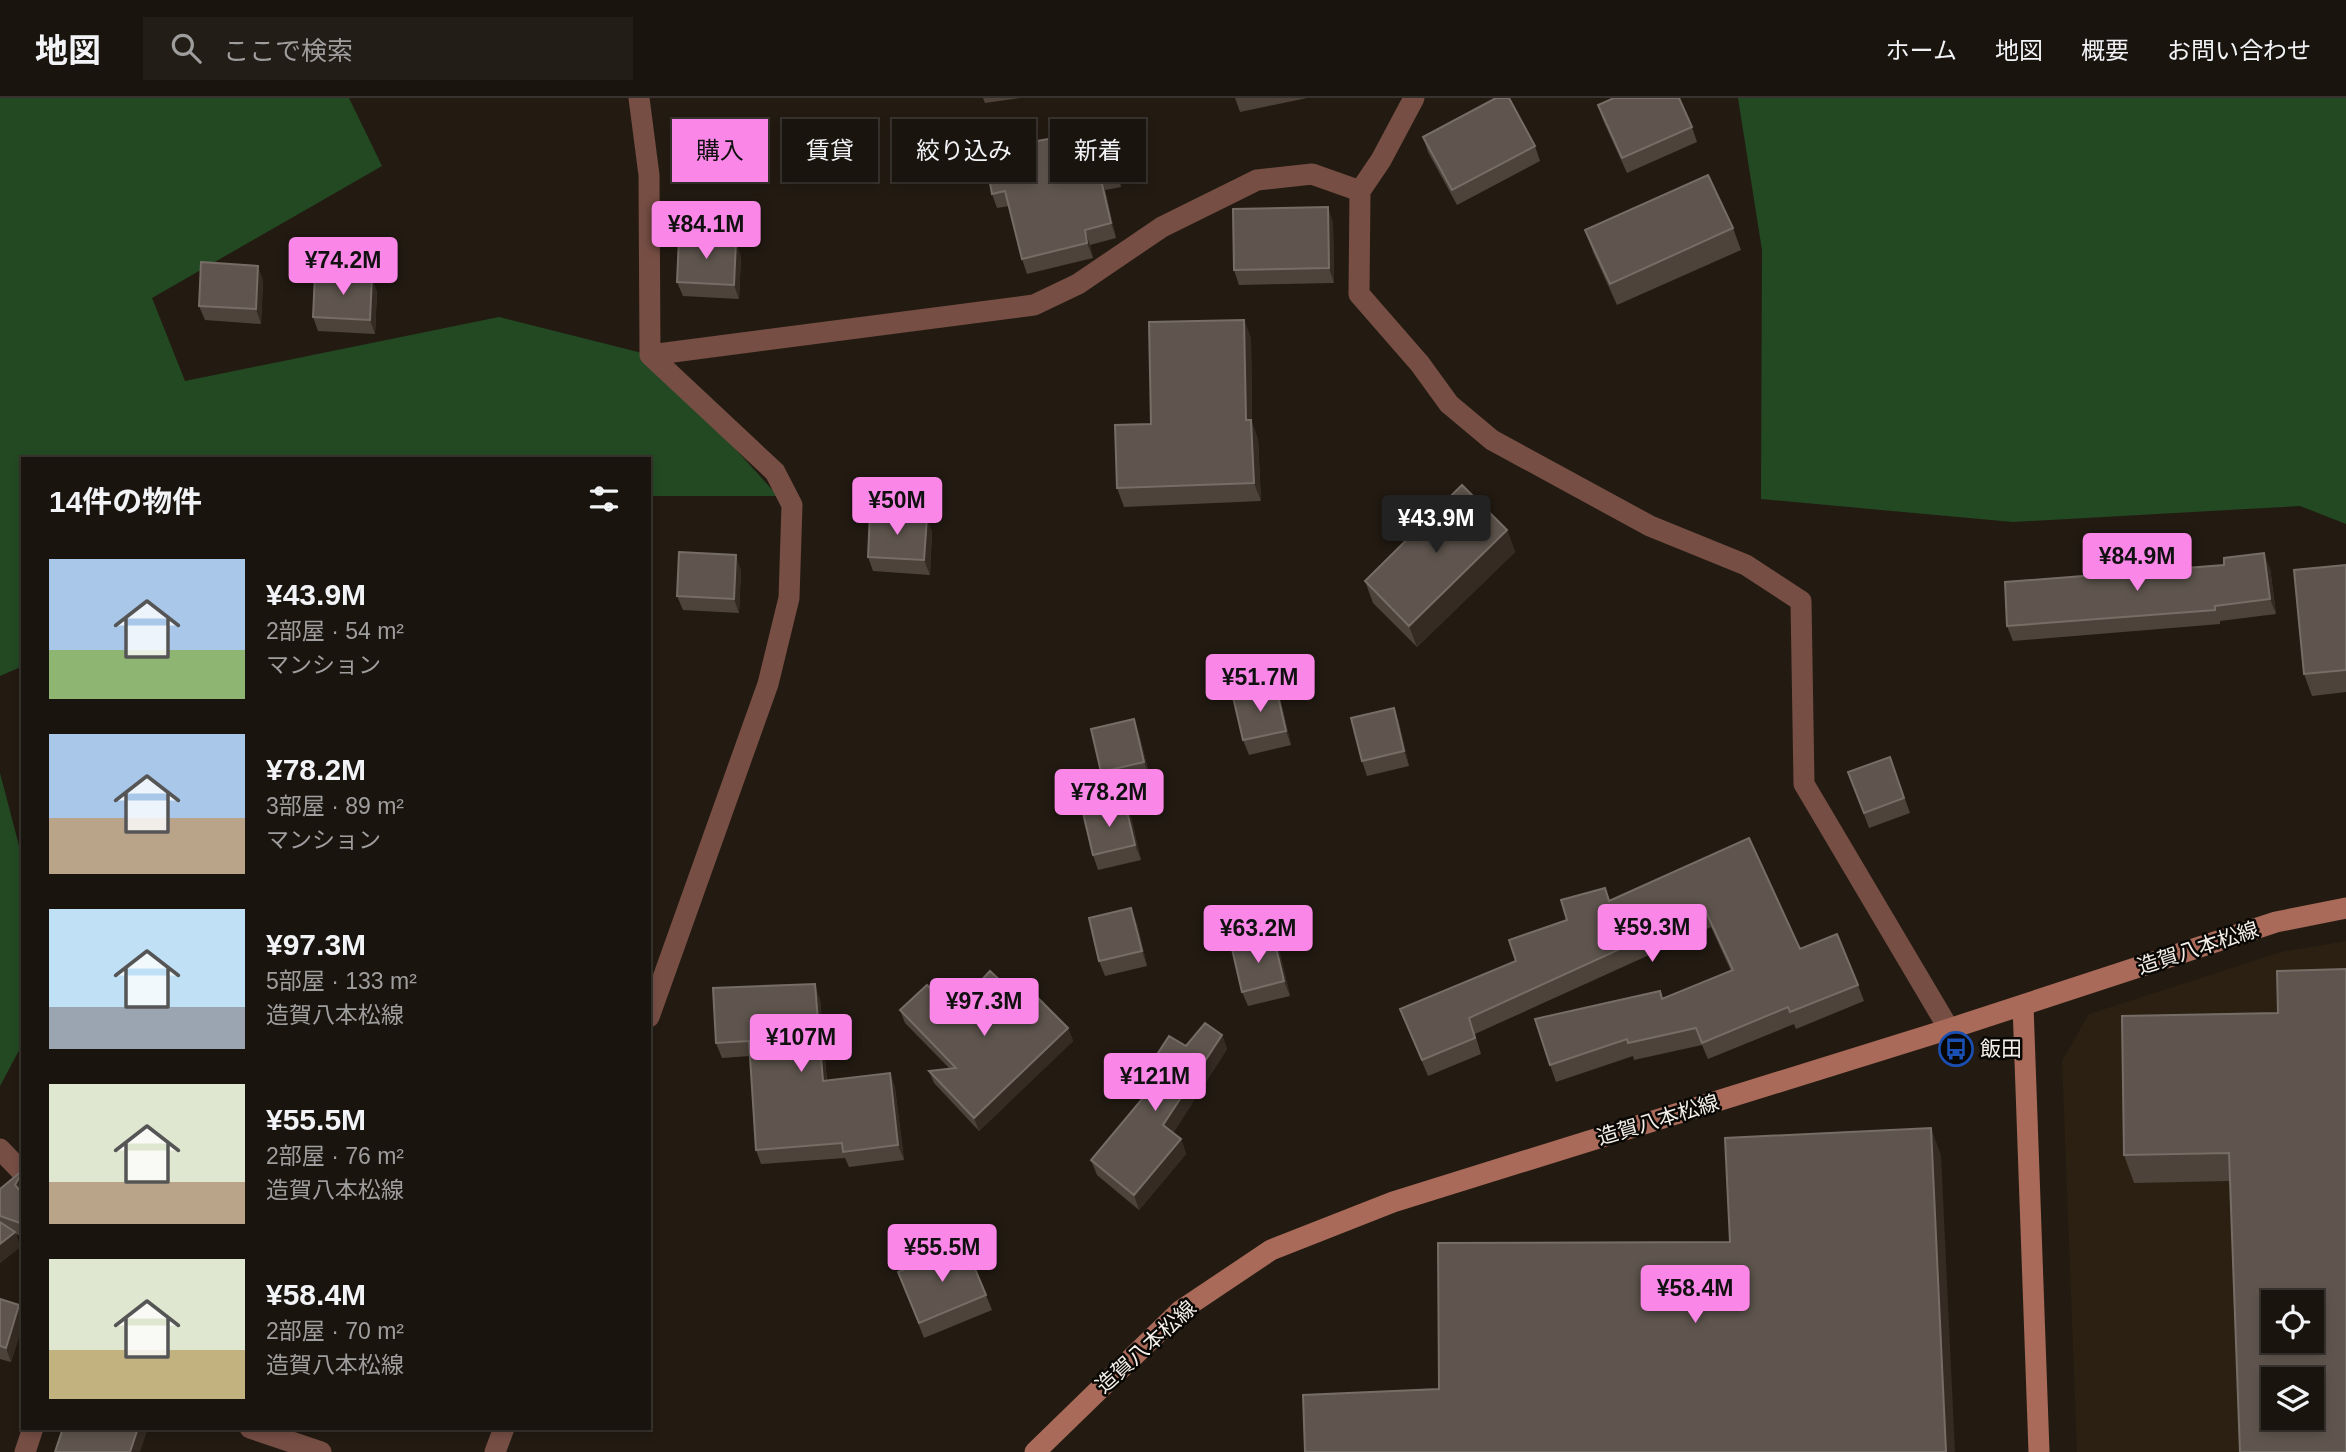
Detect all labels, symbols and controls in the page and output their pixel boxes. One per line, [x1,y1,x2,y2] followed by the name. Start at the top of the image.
[143,17,633,80] search box
[167,29,205,67] icon: search
[35,32,101,69] text: 地図
[223,36,353,66] text: ここで検索
[1886,37,1957,64] text: ホーム
[1995,37,2043,64] text: 地図
[2081,37,2129,64] text: 概要
[2167,37,2311,64] text: お問い合わせ
[672,119,768,182] chip: 購入
[782,119,878,182] chip: 賃貸
[892,119,1036,182] chip: 絞り込み
[1050,119,1146,182] chip: 新着
[649,202,763,261] pin: ¥84.1M
[668,211,744,237] text: ¥84.1M
[286,238,400,297] pin: ¥74.2M
[305,247,381,273] text: ¥74.2M
[856,478,938,537] pin: ¥50M
[585,480,623,518] icon: filters
[49,485,202,518] text: 14件の物件
[868,487,926,513] text: ¥50M
[1379,496,1493,555] pin: ¥43.9M
[1398,505,1474,531] text: ¥43.9M
[2080,533,2194,593] pin: ¥84.9M
[2099,543,2175,569] text: ¥84.9M
[266,578,366,611] text: ¥43.9M
[105,587,189,671] icon: home
[266,618,404,644] text: 2部屋 · 54 m²
[266,652,381,678] text: マンション
[1203,654,1317,714] pin: ¥51.7M
[1222,664,1298,690] text: ¥51.7M
[266,753,366,786] text: ¥78.2M
[105,762,189,846] icon: home
[1052,770,1166,829] pin: ¥78.2M
[1071,779,1147,805] text: ¥78.2M
[266,793,404,819] text: 3部屋 · 89 m²
[266,827,381,853] text: マンション
[1595,904,1709,964] pin: ¥59.3M
[1201,906,1315,965] pin: ¥63.2M
[1614,914,1690,940] text: ¥59.3M
[1220,915,1296,941] text: ¥63.2M
[2134,917,2261,978] street label: 造賀八本松線
[266,928,366,961] text: ¥97.3M
[105,937,189,1021] icon: home
[266,968,417,994] text: 5部屋 · 133 m²
[927,978,1041,1038] pin: ¥97.3M
[946,988,1022,1014] text: ¥97.3M
[266,1002,404,1028] text: 造賀八本松線
[752,1014,850,1074] pin: ¥107M
[766,1024,836,1050] text: ¥107M
[1937,1030,1975,1068] bus stop icon: 飯田
[1980,1037,2022,1060] place label: 飯田
[1106,1054,1204,1113] pin: ¥121M
[1120,1063,1190,1089] text: ¥121M
[1594,1090,1721,1149] street label: 造賀八本松線
[266,1103,366,1136] text: ¥55.5M
[105,1112,189,1196] icon: home
[266,1143,404,1169] text: 2部屋 · 76 m²
[266,1177,404,1203] text: 造賀八本松線
[885,1224,999,1284] pin: ¥55.5M
[904,1234,980,1260] text: ¥55.5M
[1638,1266,1752,1325] pin: ¥58.4M
[1657,1275,1733,1301] text: ¥58.4M
[266,1278,366,1311] text: ¥58.4M
[105,1287,189,1371] icon: home
[2261,1290,2324,1430] map controls
[2261,1290,2324,1353] button: locate
[1091,1296,1200,1397] street label: 造賀八本松線
[266,1318,404,1344] text: 2部屋 · 70 m²
[266,1352,404,1378] text: 造賀八本松線
[2261,1367,2324,1430] button: layers

